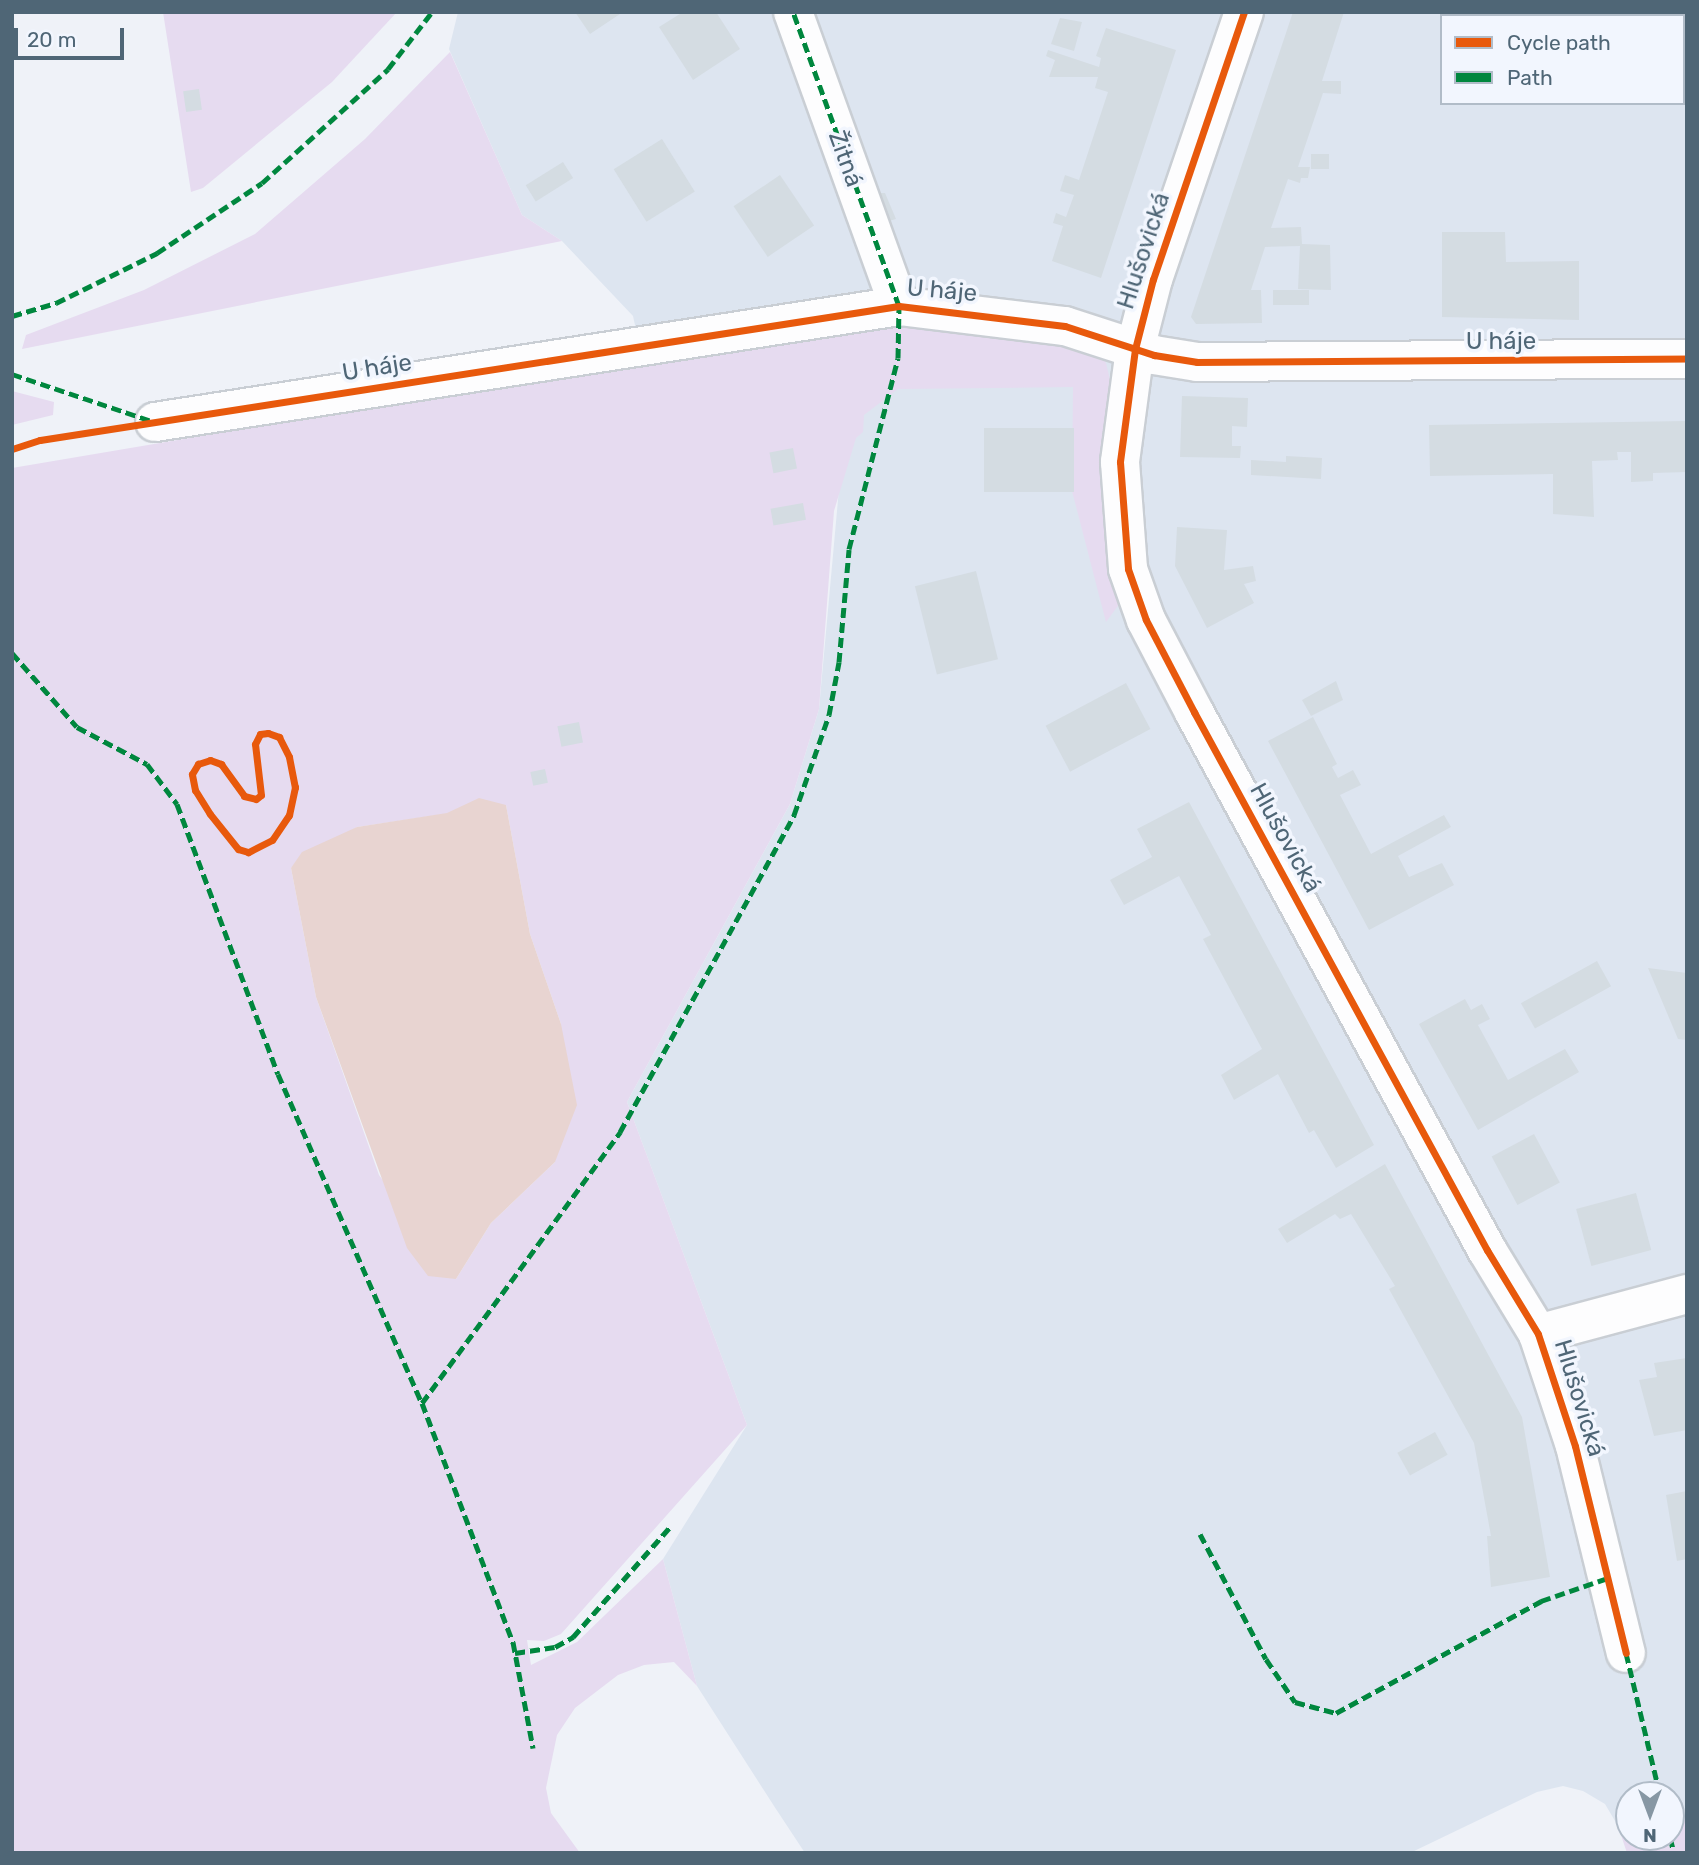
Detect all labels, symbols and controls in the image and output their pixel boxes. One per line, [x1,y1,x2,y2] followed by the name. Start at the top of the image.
[18,14,128,58] scale bar
[1440,14,1685,105] legend
[27,27,76,52] text: 20 m
[1507,30,1611,55] text: Cycle path
[1507,65,1553,90] text: Path
[822,127,868,191] street label: Žitná
[1112,189,1176,313] street label: Hlušovická
[906,274,978,308] street label: U háje
[1466,328,1536,356] street label: U háje
[340,348,414,388] street label: U háje
[1243,778,1327,898] street label: Hlušovická
[1548,1336,1610,1460] street label: Hlušovická
[1615,1781,1685,1851] north arrow
[1643,1824,1657,1847] text: N

